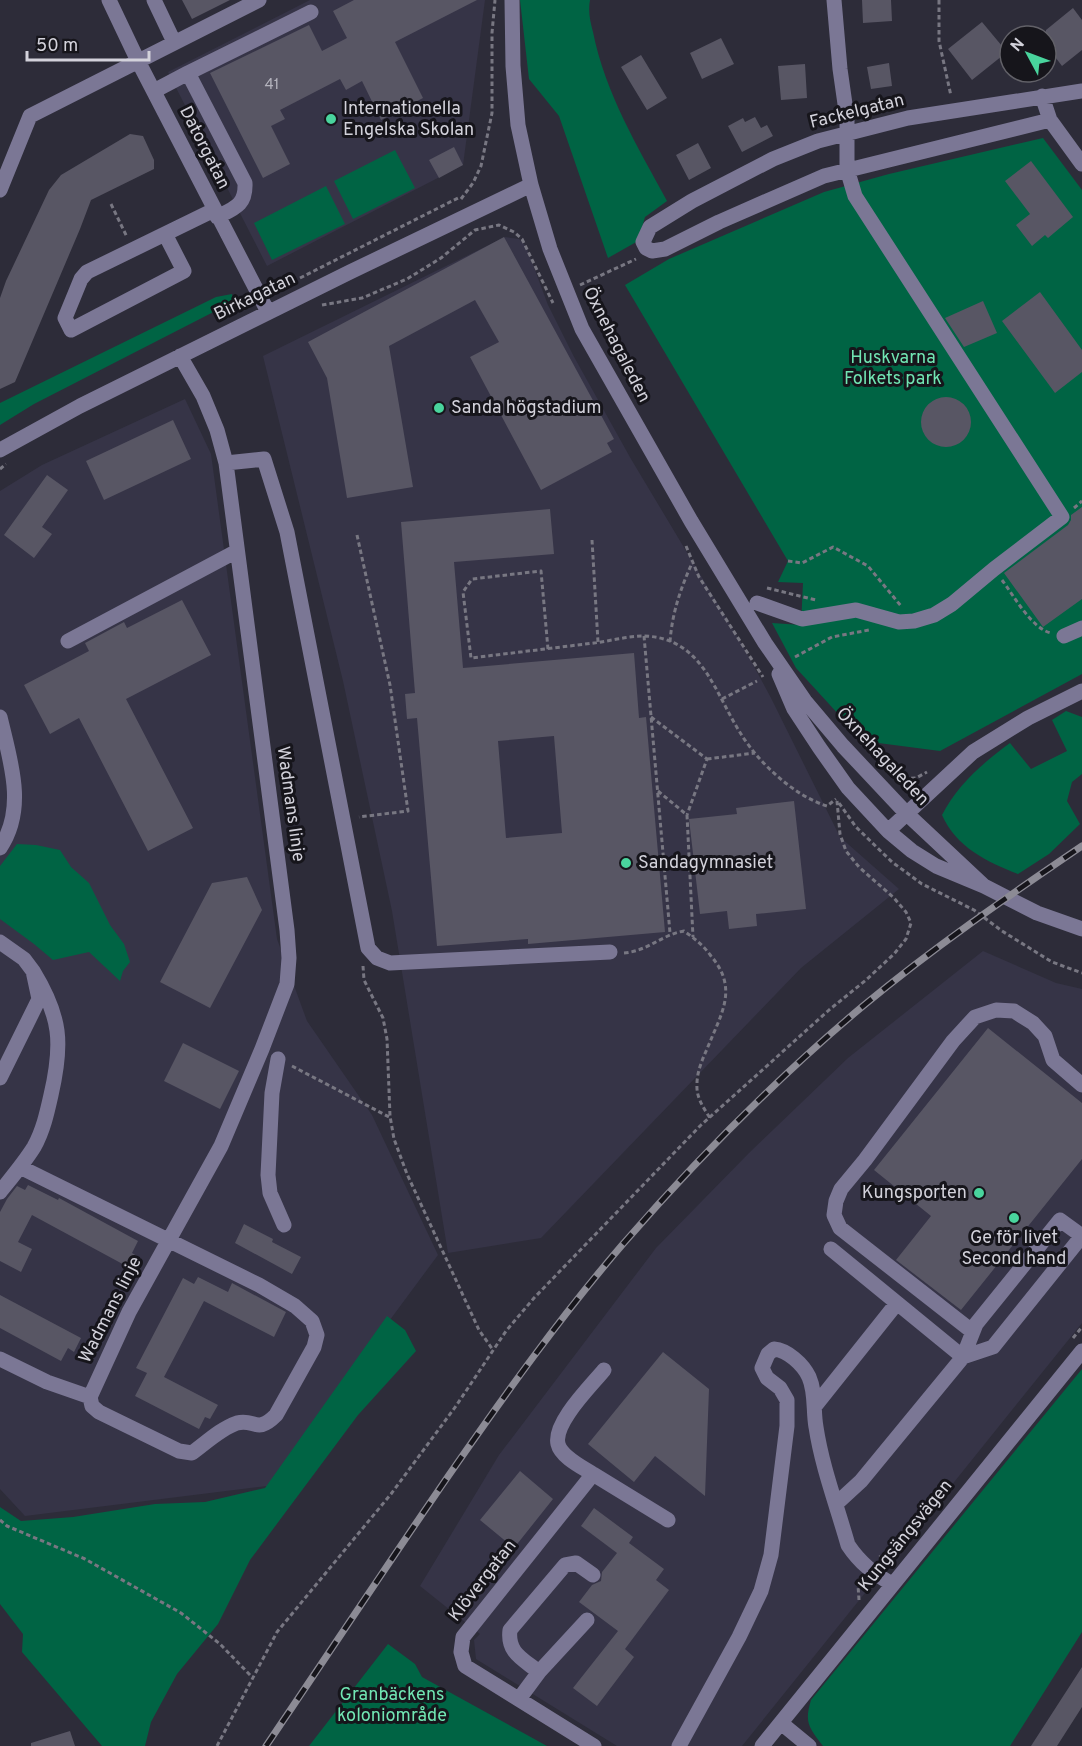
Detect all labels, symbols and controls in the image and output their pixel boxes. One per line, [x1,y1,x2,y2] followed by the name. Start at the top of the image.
[27,24,148,62] scale bar
[998,24,1058,84] north arrow
[36,35,78,58] text: 50 m
[1007,35,1030,56] text: N
[265,76,279,95] house number: 41
[807,89,907,135] street label: Fackelgatan
[343,98,474,142] place label: Internationella Engelska Skolan
[173,103,235,193] street label: Datorgatan
[324,112,338,126] marker: Internationella Engelska Skolan
[210,267,300,327] street label: Birkagatan
[577,282,657,407] street label: Öxnehagaleden
[844,347,942,391] park label: Huskvarna Folkets park
[451,397,601,420] place label: Sanda högstadium
[432,401,446,415] marker: Sanda högstadium
[830,701,935,811] street label: Öxnehagaleden
[270,745,310,863] street label: Wadmans linje
[638,852,773,875] place label: Sandagymnasiet
[619,856,633,870] marker: Sandagymnasiet
[862,1182,967,1205] place label: Kungsporten
[972,1186,986,1200] marker: Kungsporten
[1007,1211,1021,1225] marker: Ge för livet Second hand
[962,1227,1066,1271] place label: Ge för livet Second hand
[74,1253,148,1367] street label: Wadmans linje
[854,1475,958,1597] street label: Kungsängsvägen
[444,1535,522,1627] street label: Klövergatan
[337,1684,447,1728] park label: Granbäckens koloniområde

